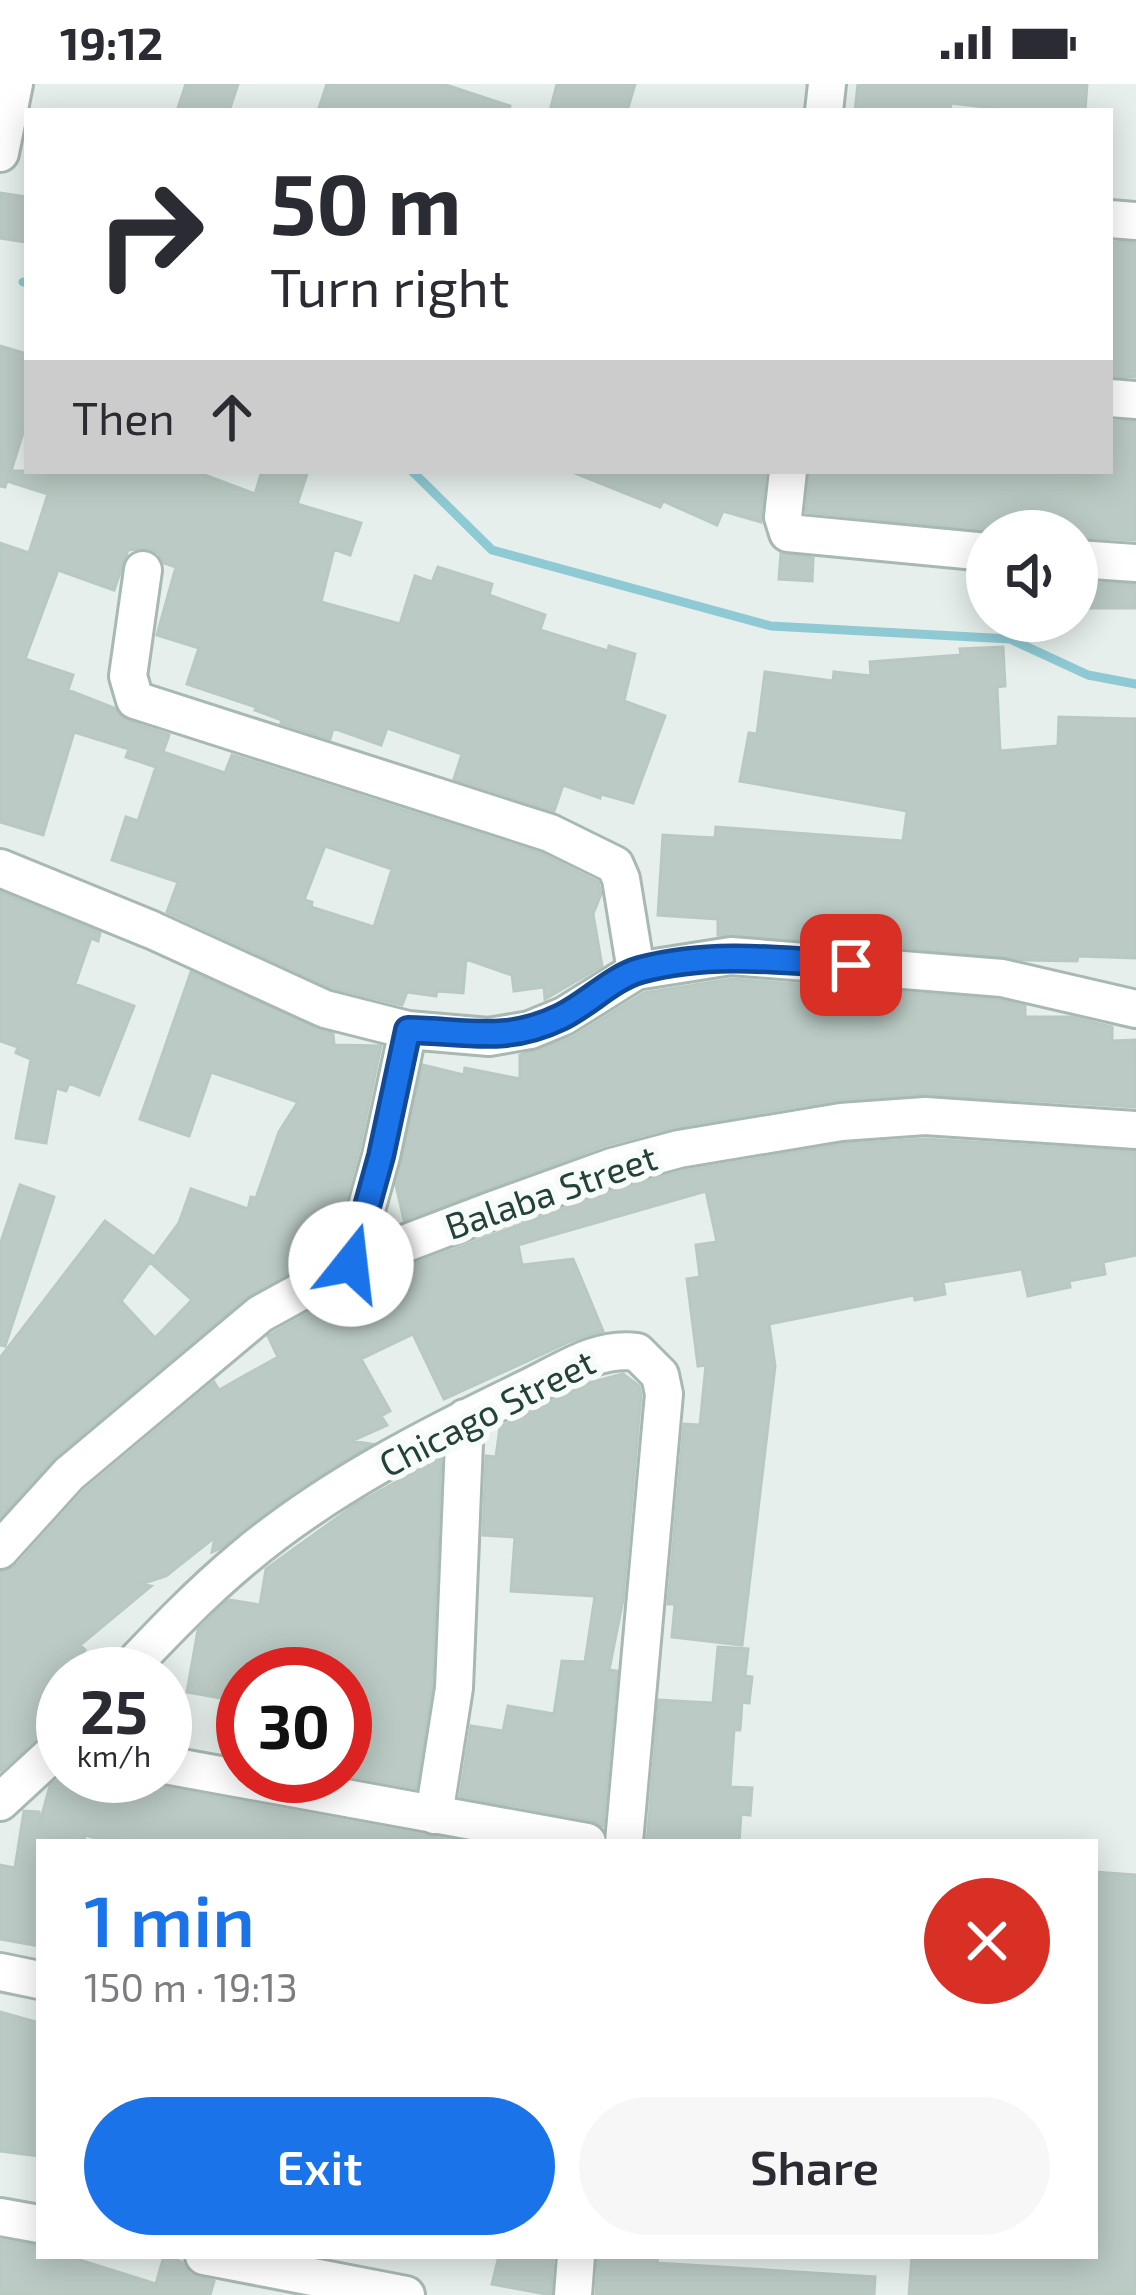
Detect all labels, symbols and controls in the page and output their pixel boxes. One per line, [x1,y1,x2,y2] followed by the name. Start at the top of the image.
[60,15,163,69] text: 19:12
[270,151,462,252] text: 50 m
[72,156,228,312] icon: right
[270,253,510,318] text: Turn right
[199,384,265,450] icon: ahead
[72,390,175,444] text: Then
[966,510,1098,642] map controls
[966,510,1098,642] button: sound
[800,914,902,1016] pin
[818,932,884,998] icon: arrive
[439,1134,662,1247] street label: Balaba Street
[288,1201,414,1327] position arrow
[371,1339,601,1484] street label: Chicago Street
[216,1647,372,1803] speed limit sign: 30
[80,1674,148,1746] text: 25
[77,1737,151,1773] text: km/h
[84,1875,255,1961] text: 1 min
[924,1878,1050,2004] button: close
[84,1963,298,2010] text: 150 m · 19:13
[84,2097,555,2235] button: Exit
[579,2097,1050,2235] button: Share

